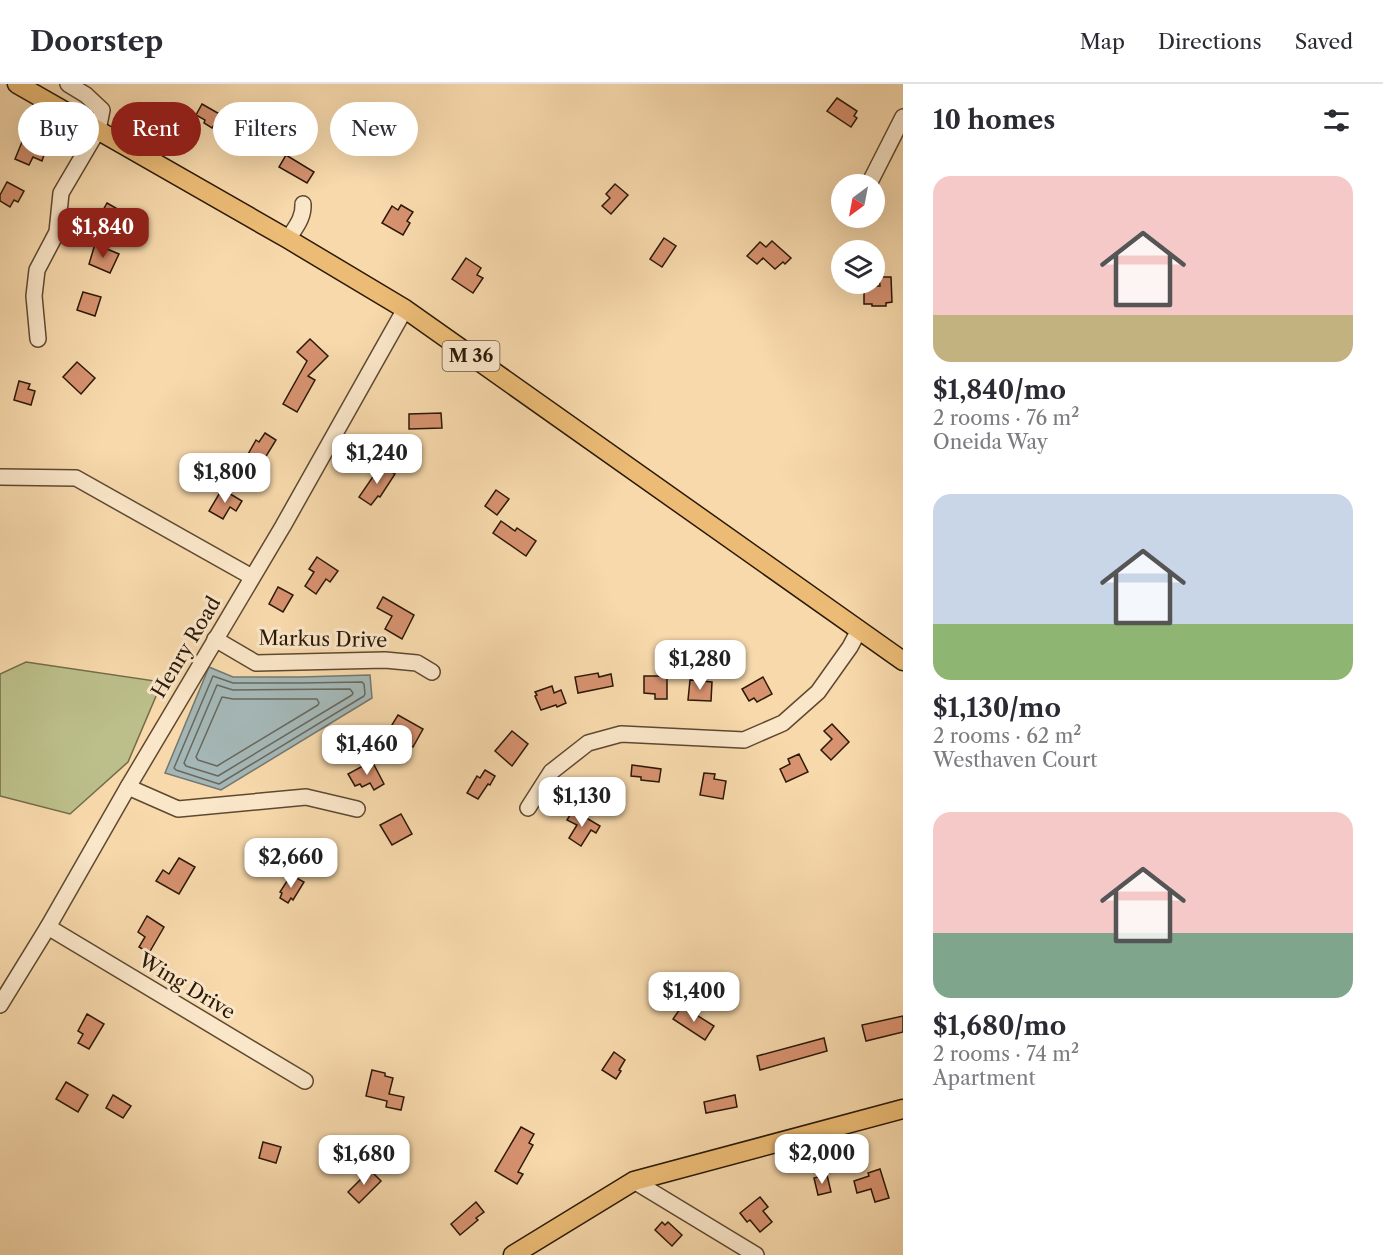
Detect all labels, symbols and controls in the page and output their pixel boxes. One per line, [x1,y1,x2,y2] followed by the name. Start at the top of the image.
[30,24,163,58] text: Doorstep
[1080,29,1125,54] text: Map
[1158,29,1262,54] text: Directions
[1295,29,1353,54] text: Saved
[18,102,99,156] chip: Buy
[111,102,201,156] chip: Rent
[213,102,318,156] chip: Filters
[330,102,418,156] chip: New
[933,104,1055,136] text: 10 homes
[1320,104,1353,137] icon: filters
[831,174,885,228] north arrow
[831,174,885,294] map controls
[54,208,152,259] pin: $1,840
[72,215,134,239] text: $1,840
[1089,215,1197,323] icon: home
[831,240,885,294] button: layers
[442,341,500,371] road number: M 36
[933,374,1066,406] text: $1,840/mo
[933,406,1079,430] text: 2 rooms · 76 m²
[933,430,1048,454] text: Oneida Way
[328,434,426,485] pin: $1,240
[346,441,408,465] text: $1,240
[176,453,274,504] pin: $1,800
[193,460,257,484] text: $1,800
[1089,533,1197,641] icon: home
[146,592,226,702] street label: Henry Road
[258,626,388,652] street label: Markus Drive
[651,640,749,691] pin: $1,280
[669,647,731,671] text: $1,280
[933,692,1061,724] text: $1,130/mo
[933,724,1081,748] text: 2 rooms · 62 m²
[318,725,416,776] pin: $1,460
[336,732,398,756] text: $1,460
[933,748,1097,772] text: Westhaven Court
[533,777,631,828] pin: $1,130
[553,784,611,808] text: $1,130
[242,838,340,889] pin: $2,660
[258,845,324,869] text: $2,660
[1089,851,1197,959] icon: home
[134,947,240,1024] street label: Wing Drive
[645,972,743,1023] pin: $1,400
[663,979,726,1003] text: $1,400
[933,1010,1066,1042] text: $1,680/mo
[933,1042,1079,1066] text: 2 rooms · 74 m²
[933,1066,1036,1090] text: Apartment
[773,1134,871,1185] pin: $2,000
[315,1135,413,1186] pin: $1,680
[789,1141,855,1165] text: $2,000
[333,1142,395,1166] text: $1,680

